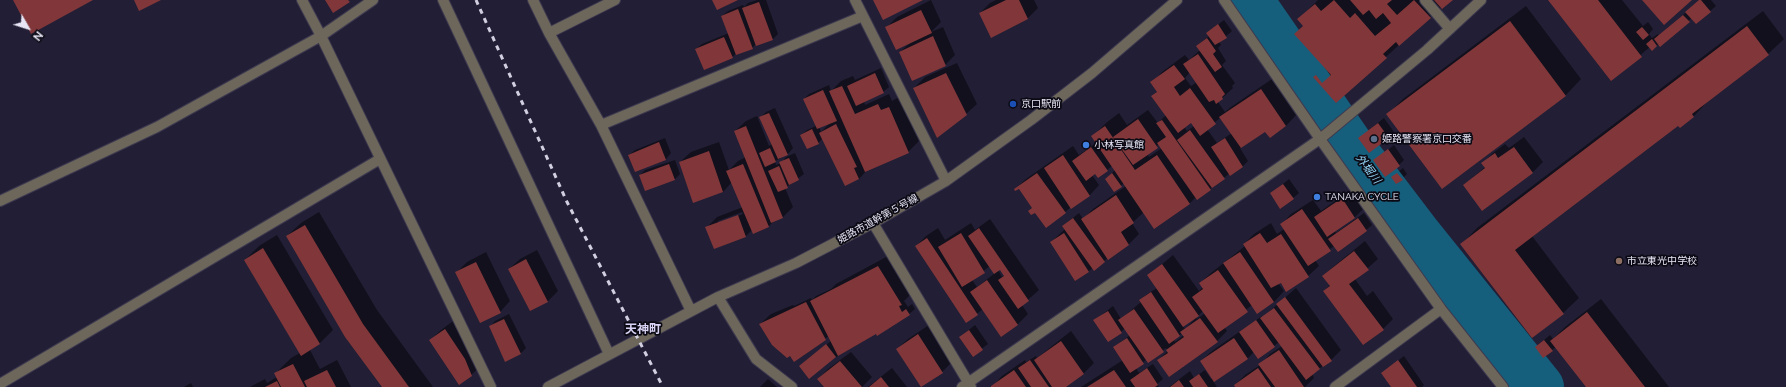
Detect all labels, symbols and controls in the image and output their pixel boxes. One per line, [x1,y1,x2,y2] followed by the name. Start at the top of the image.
[8,8,48,48] north arrow
[30,29,45,43] text: N
[1021,98,1061,110] place label: 京口駅前
[1008,99,1018,109] marker: 京口駅前
[1382,133,1472,145] place label: 姫路警察署京口交番
[1369,134,1379,144] marker: 姫路警察署京口交番
[1094,139,1144,151] place label: 小林写真館
[1081,140,1091,150] marker: 小林写真館
[1353,152,1383,186] water label: 外堀川
[1325,191,1399,203] place label: TANAKA CYCLE
[836,192,920,246] street label: 姫路市道幹第５号線
[1312,192,1322,202] marker: TANAKA CYCLE
[1627,255,1697,267] place label: 市立東光中学校
[1614,256,1624,266] marker: 市立東光中学校
[625,322,661,336] district label: 天神町

